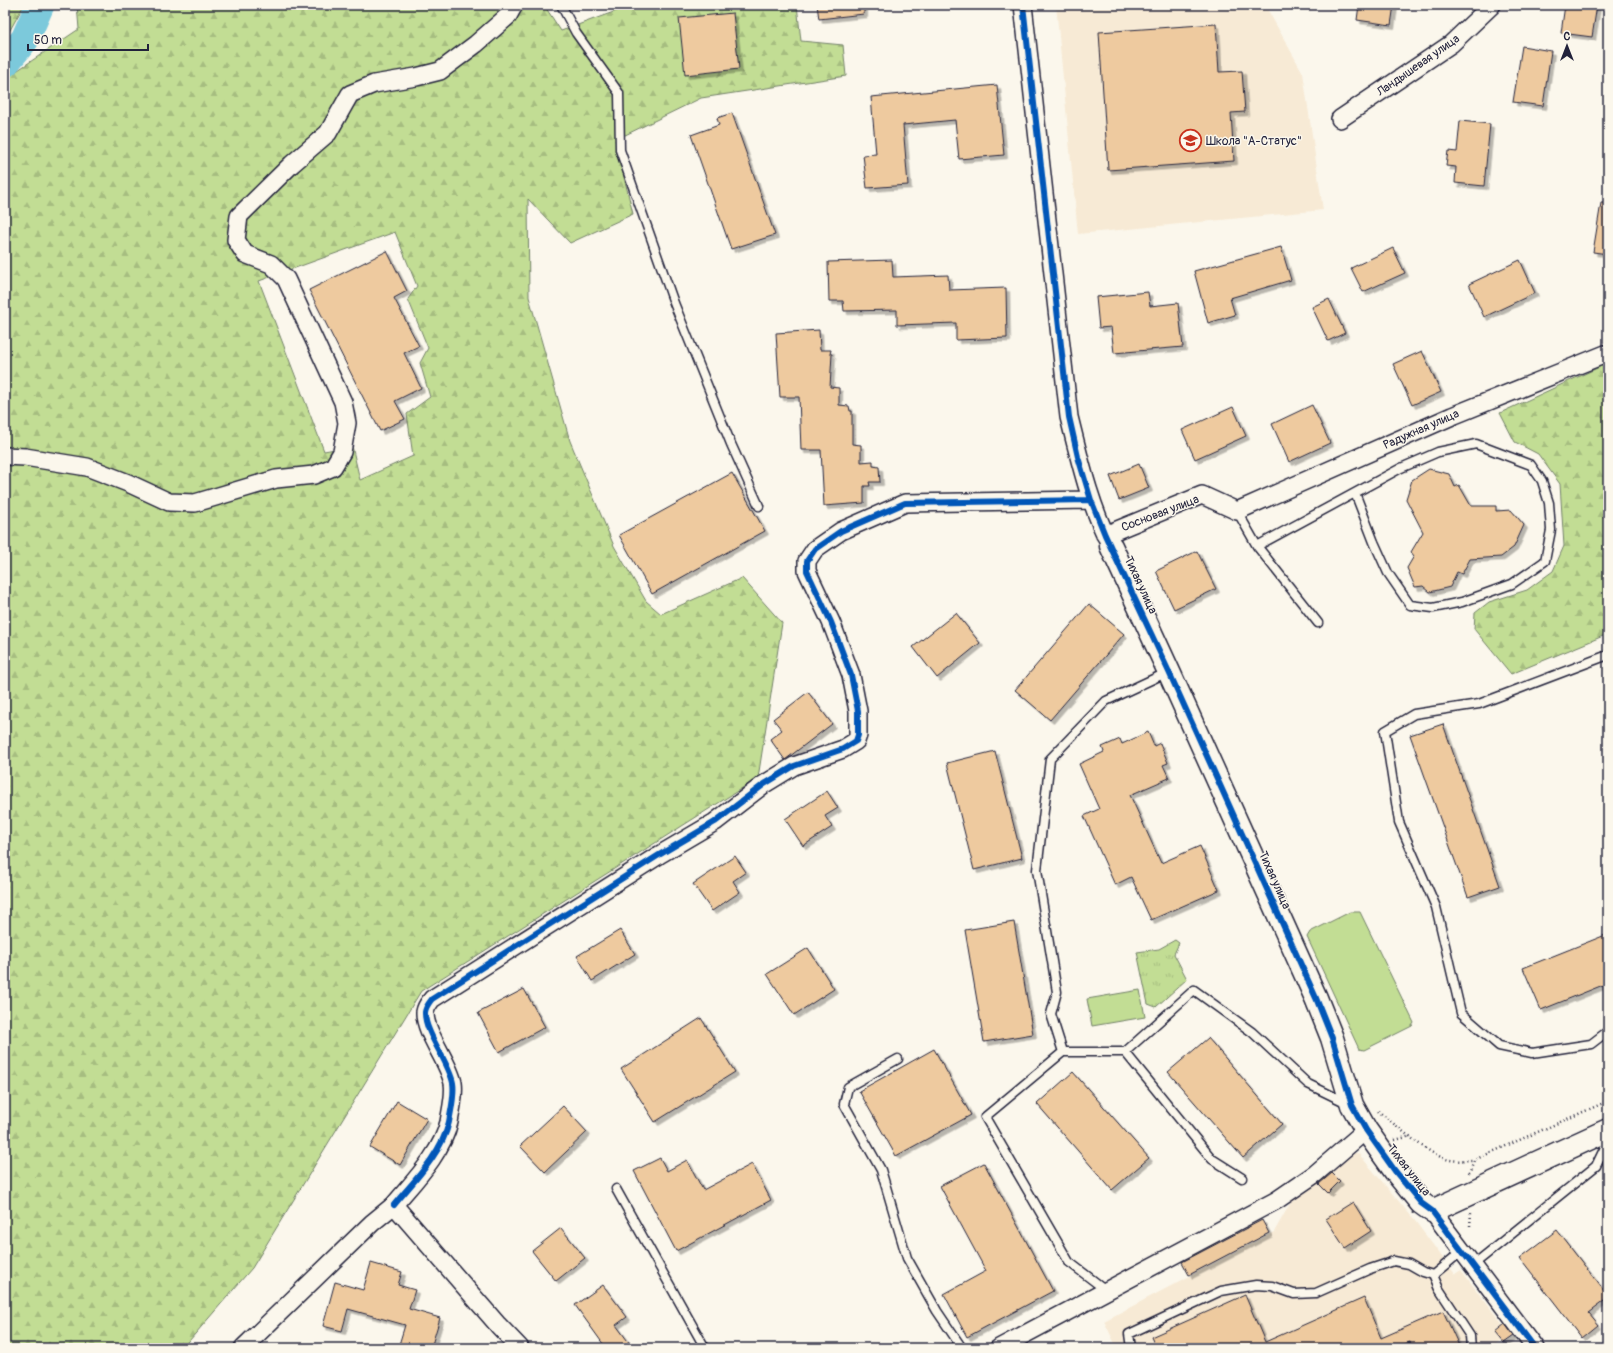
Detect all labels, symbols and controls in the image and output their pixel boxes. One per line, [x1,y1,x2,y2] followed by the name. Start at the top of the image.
[28,26,148,52] scale bar
[1547,26,1587,66] north arrow
[1564,30,1571,43] text: С
[1373,31,1463,100] street label: Ландышевая улица
[34,33,62,48] text: 50 m
[1178,128,1204,154] school or university icon: Школа "А-Статус"
[1206,134,1302,149] place label: Школа "А-Статус"
[1381,406,1462,453] street label: Радужная улица
[1119,492,1202,535] street label: Сосновая улица
[1121,554,1161,617] street label: Тихая улица
[1255,849,1294,912] street label: Тихая улица
[1384,1141,1434,1200] street label: Тихая улица

